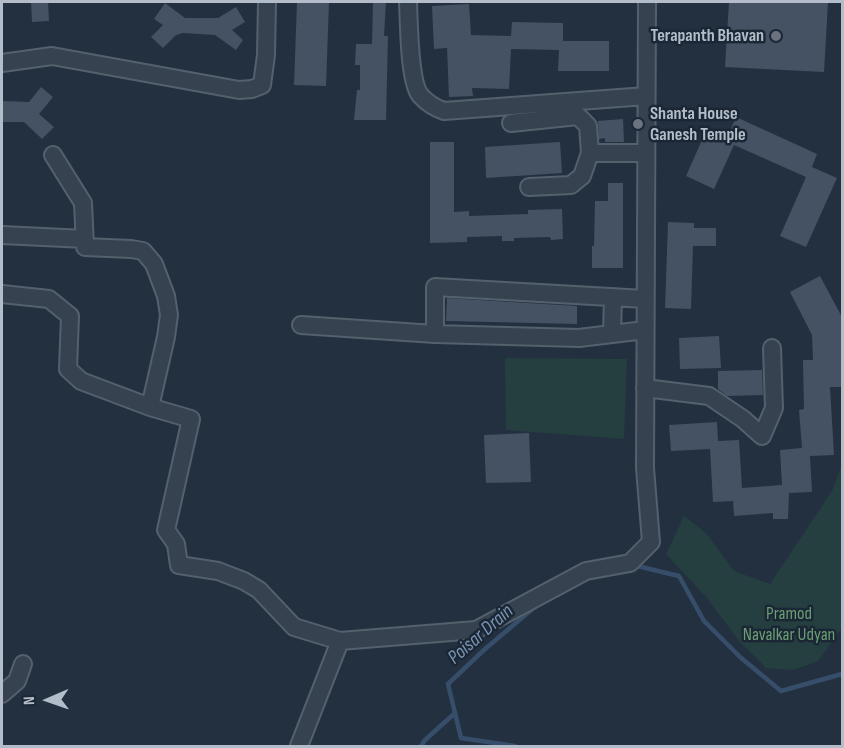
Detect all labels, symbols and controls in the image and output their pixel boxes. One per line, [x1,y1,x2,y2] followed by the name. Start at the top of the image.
[650,25,764,47] place label: Terapanth Bhavan
[769,29,783,43] marker: Terapanth Bhavan
[650,103,746,146] place label: Shanta House Ganesh Temple
[631,117,645,131] marker: Shanta House Ganesh Temple
[443,600,519,670] water label: Poisar Drain
[743,603,835,646] park label: Pramod Navalkar Udyan
[18,670,78,730] north arrow
[20,696,39,705] text: N

